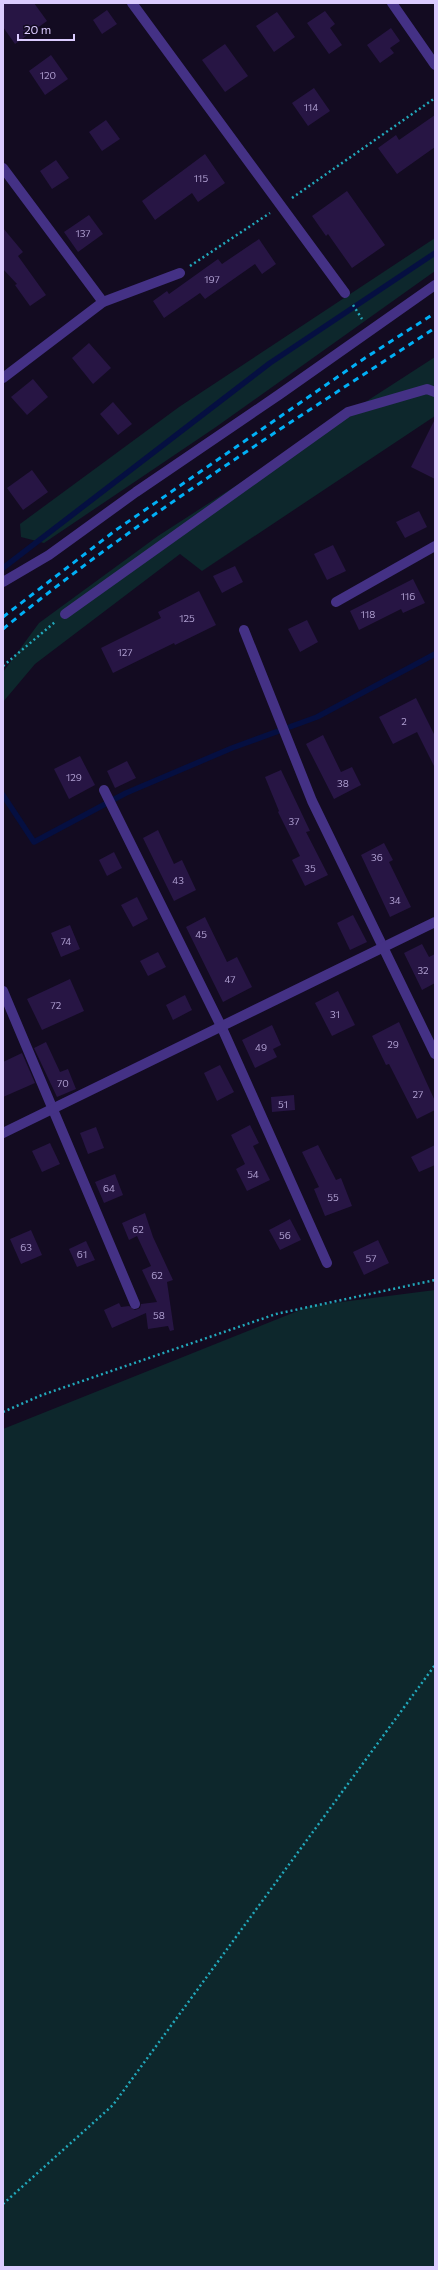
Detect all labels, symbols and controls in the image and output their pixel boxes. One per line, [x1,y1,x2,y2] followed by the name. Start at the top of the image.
[18,16,74,42] scale bar
[24,22,51,36] text: 20 m
[40,69,56,81] house number: 120
[304,101,318,113] house number: 114
[194,172,208,184] house number: 115
[75,227,91,239] house number: 137
[204,273,220,285] house number: 197
[401,590,415,602] house number: 116
[361,608,375,620] house number: 118
[179,612,195,624] house number: 125
[117,646,133,658] house number: 127
[401,715,407,727] house number: 2
[66,771,82,783] house number: 129
[337,777,349,789] house number: 38
[289,815,299,827] house number: 37
[371,851,383,863] house number: 36
[304,862,316,874] house number: 35
[172,874,184,886] house number: 43
[389,894,401,906] house number: 34
[195,928,207,940] house number: 45
[61,935,71,947] house number: 74
[417,964,429,976] house number: 32
[224,973,236,985] house number: 47
[51,999,62,1011] house number: 72
[330,1008,340,1020] house number: 31
[387,1038,399,1050] house number: 29
[255,1041,267,1053] house number: 49
[57,1077,69,1089] house number: 70
[413,1088,423,1100] house number: 27
[278,1098,288,1110] house number: 51
[247,1168,259,1180] house number: 54
[103,1182,115,1194] house number: 64
[327,1191,339,1203] house number: 55
[132,1223,144,1235] house number: 62
[279,1229,291,1241] house number: 56
[20,1241,32,1253] house number: 63
[77,1248,87,1260] house number: 61
[365,1252,377,1264] house number: 57
[151,1269,163,1281] house number: 62
[153,1309,165,1321] house number: 58

